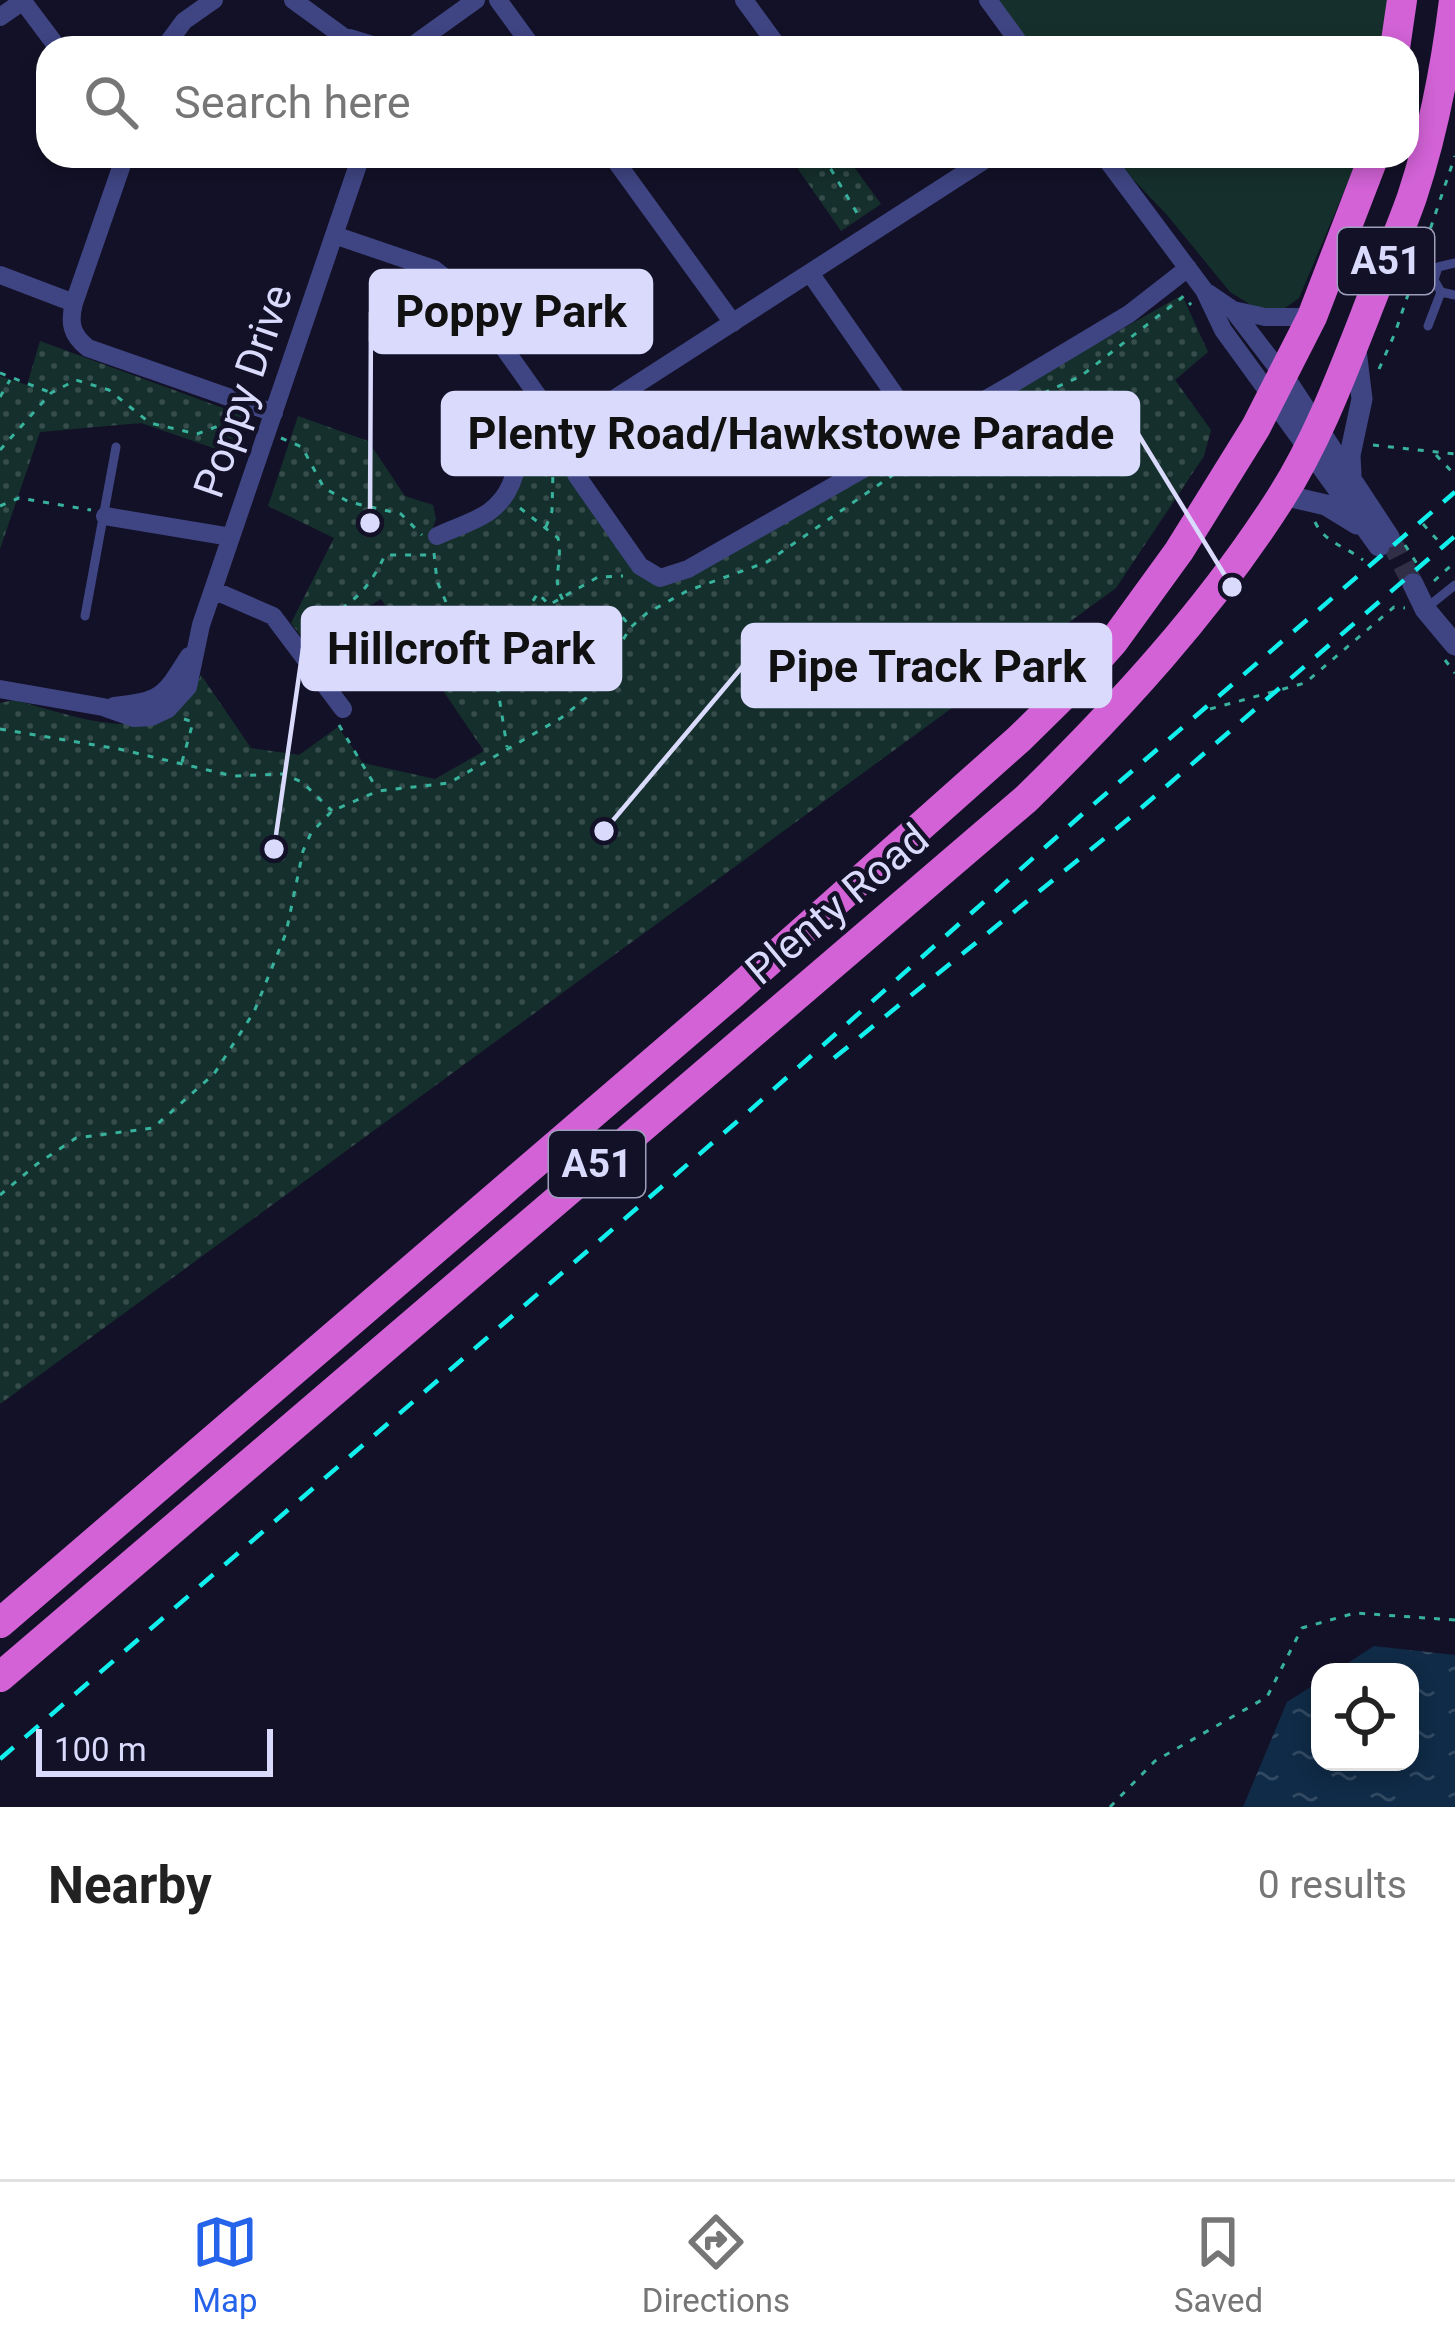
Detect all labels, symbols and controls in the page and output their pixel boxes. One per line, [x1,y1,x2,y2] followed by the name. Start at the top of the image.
[36,36,1419,168] search box
[78,69,144,135] icon: search
[174,76,411,129] text: Search here
[1338,228,1434,294] road number: A51
[371,271,651,352] callout: Poppy Park
[184,278,302,504] street label: Poppy Drive
[395,285,628,338] text: Poppy Park
[443,393,1138,474] callout: Plenty Road/Hawkstowe Parade
[468,407,1114,460] text: Plenty Road/Hawkstowe Parade
[303,608,620,689] callout: Hillcroft Park
[327,622,596,675] text: Hillcroft Park
[743,625,1110,706] callout: Pipe Track Park
[768,640,1087,693] text: Pipe Track Park
[736,814,938,994] street label: Plenty Road
[549,1131,645,1197] road number: A51
[1311,1663,1419,1771] map controls
[1311,1663,1419,1771] button: locate
[36,1723,273,1776] scale bar
[54,1730,147,1769] text: 100 m
[48,1856,212,1915] text: Nearby
[1258,1862,1407,1908] text: 0 results
[192,2209,258,2320] tab: Map
[642,2209,790,2320] tab: Directions
[1174,2209,1263,2320] tab: Saved

